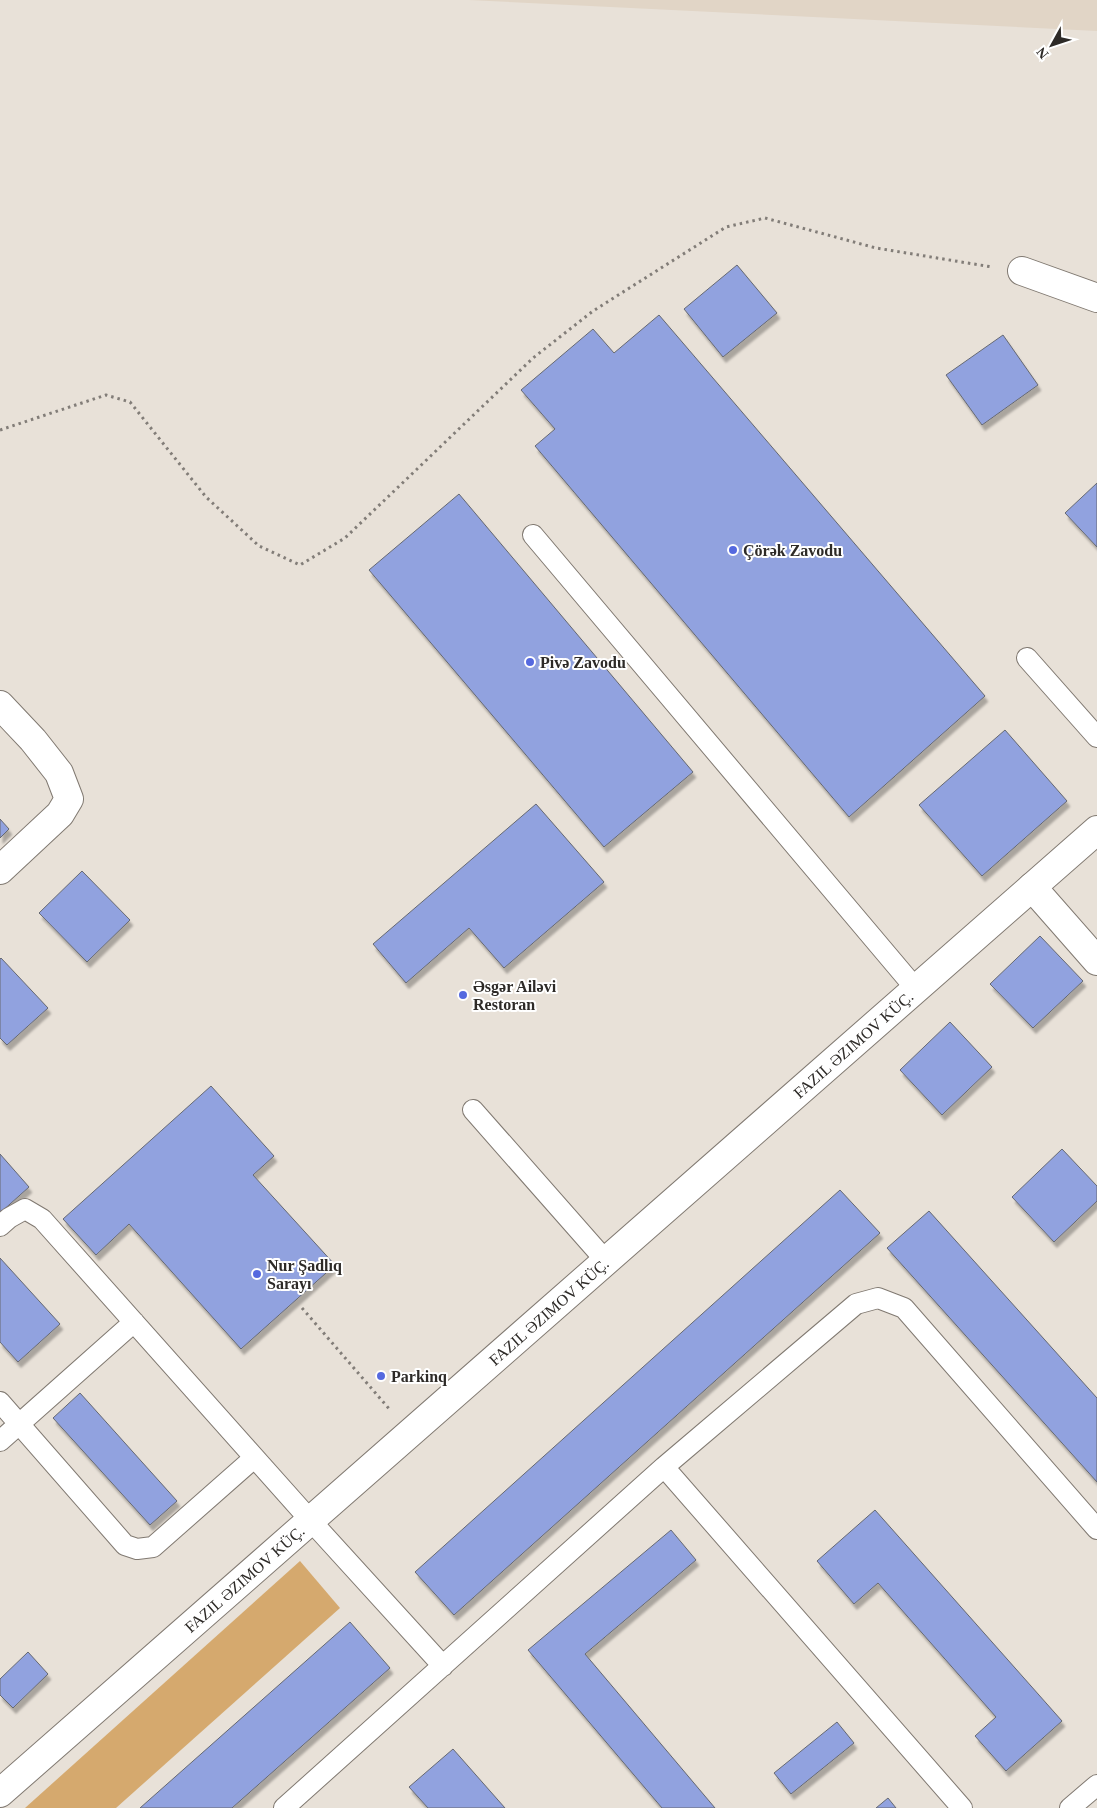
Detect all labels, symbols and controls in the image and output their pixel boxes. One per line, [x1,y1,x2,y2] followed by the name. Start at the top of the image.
[1027,20,1077,70] north arrow
[1033,44,1051,62] text: N
[743,542,842,560] place label: Çörək Zavodu
[727,544,739,556] marker: Çörək Zavodu
[540,654,626,671] place label: Pivə Zavodu
[524,656,536,668] marker: Pivə Zavodu
[473,978,557,1013] place label: Əsgər Ailəvi Restoran
[790,988,916,1101] street label: FAZIL ƏZIMOV KÜÇ.
[457,989,469,1001] marker: Əsgər Ailəvi Restoran
[486,1255,612,1369] street label: FAZIL ƏZIMOV KÜÇ.
[267,1257,342,1293] place label: Nur Şadlıq Sarayı
[251,1268,263,1280] marker: Nur Şadlıq Sarayı
[391,1368,447,1386] place label: Parkinq
[375,1370,387,1382] marker: Parkinq
[181,1522,308,1636] street label: FAZIL ƏZIMOV KÜÇ.

